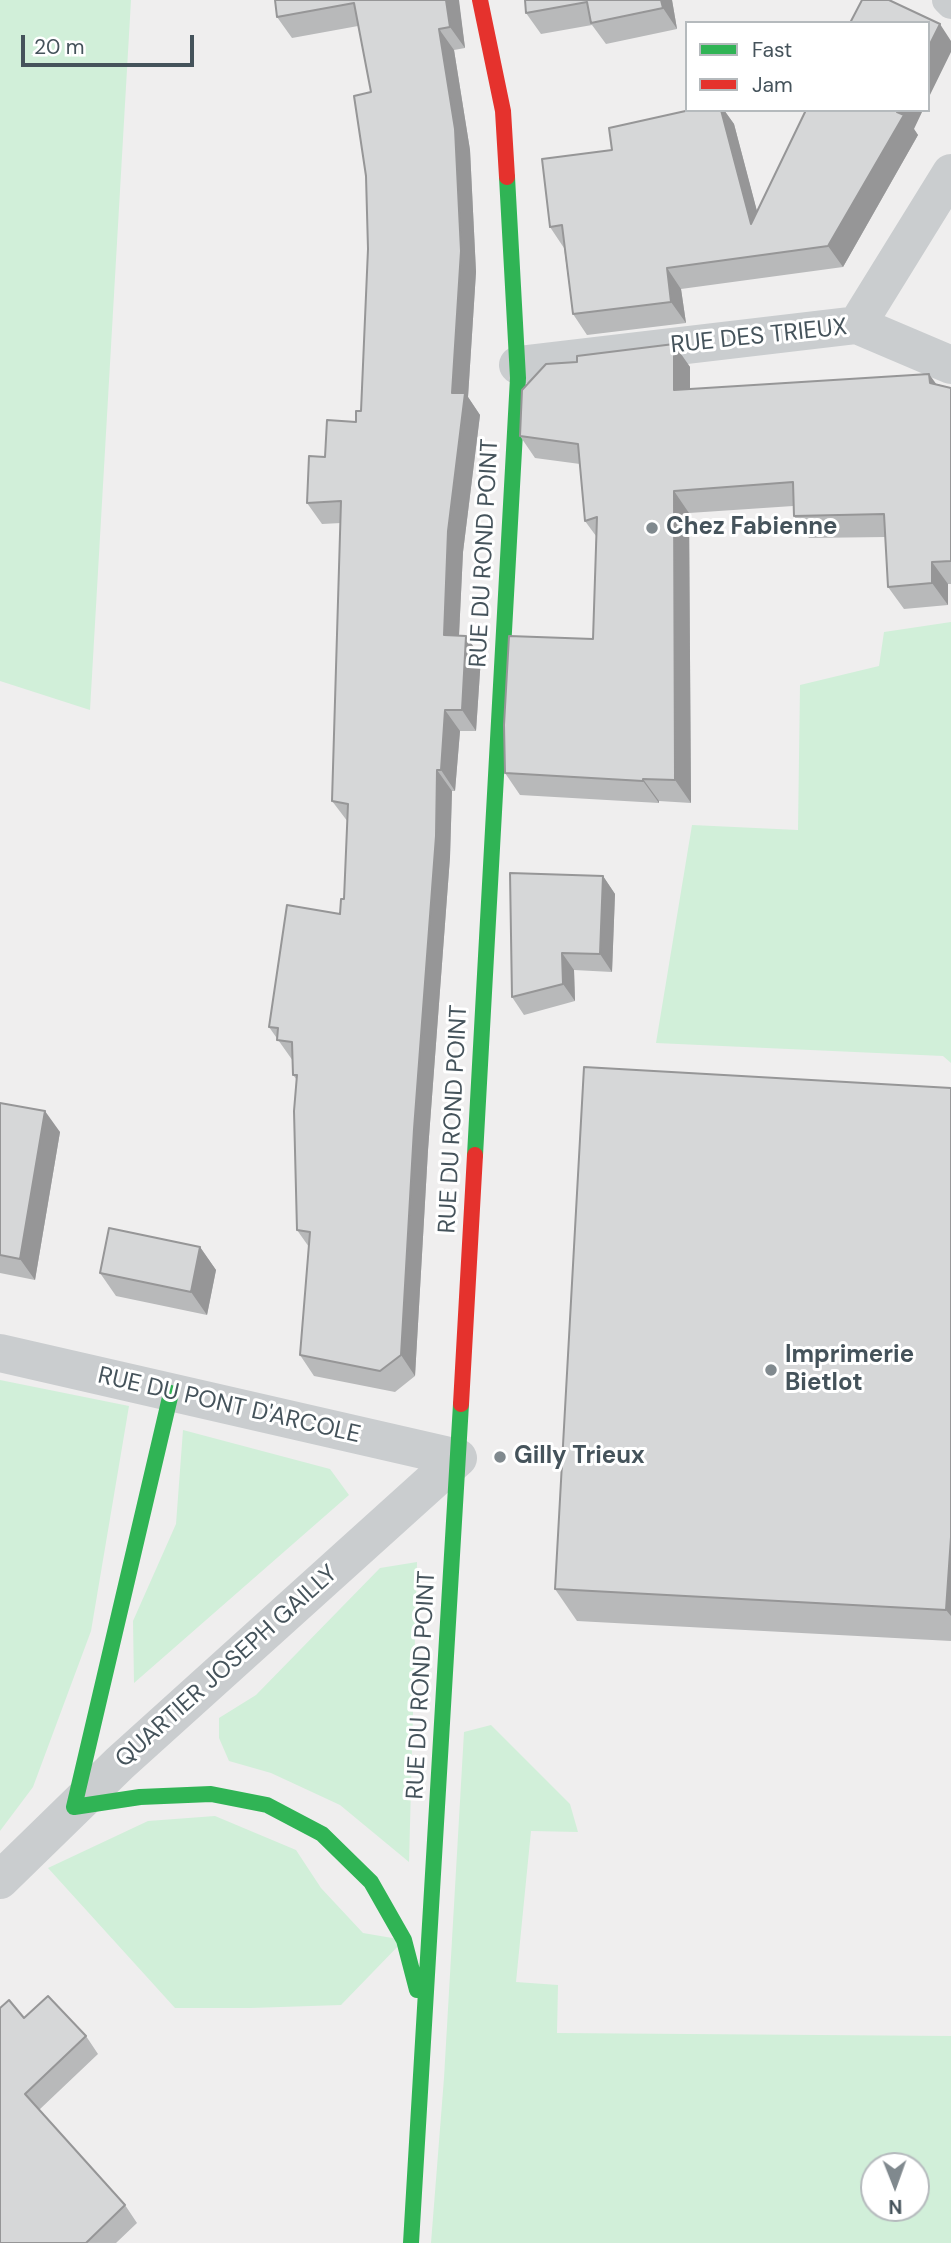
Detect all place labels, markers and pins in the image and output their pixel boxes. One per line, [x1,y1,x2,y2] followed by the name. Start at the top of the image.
[666,514,838,542] place label: Chez Fabienne
[644,520,660,536] marker: Chez Fabienne
[785,1342,914,1398] place label: Imprimerie Bietlot
[763,1362,779,1378] marker: Imprimerie Bietlot
[514,1443,645,1471] place label: Gilly Trieux
[492,1449,508,1465] marker: Gilly Trieux

